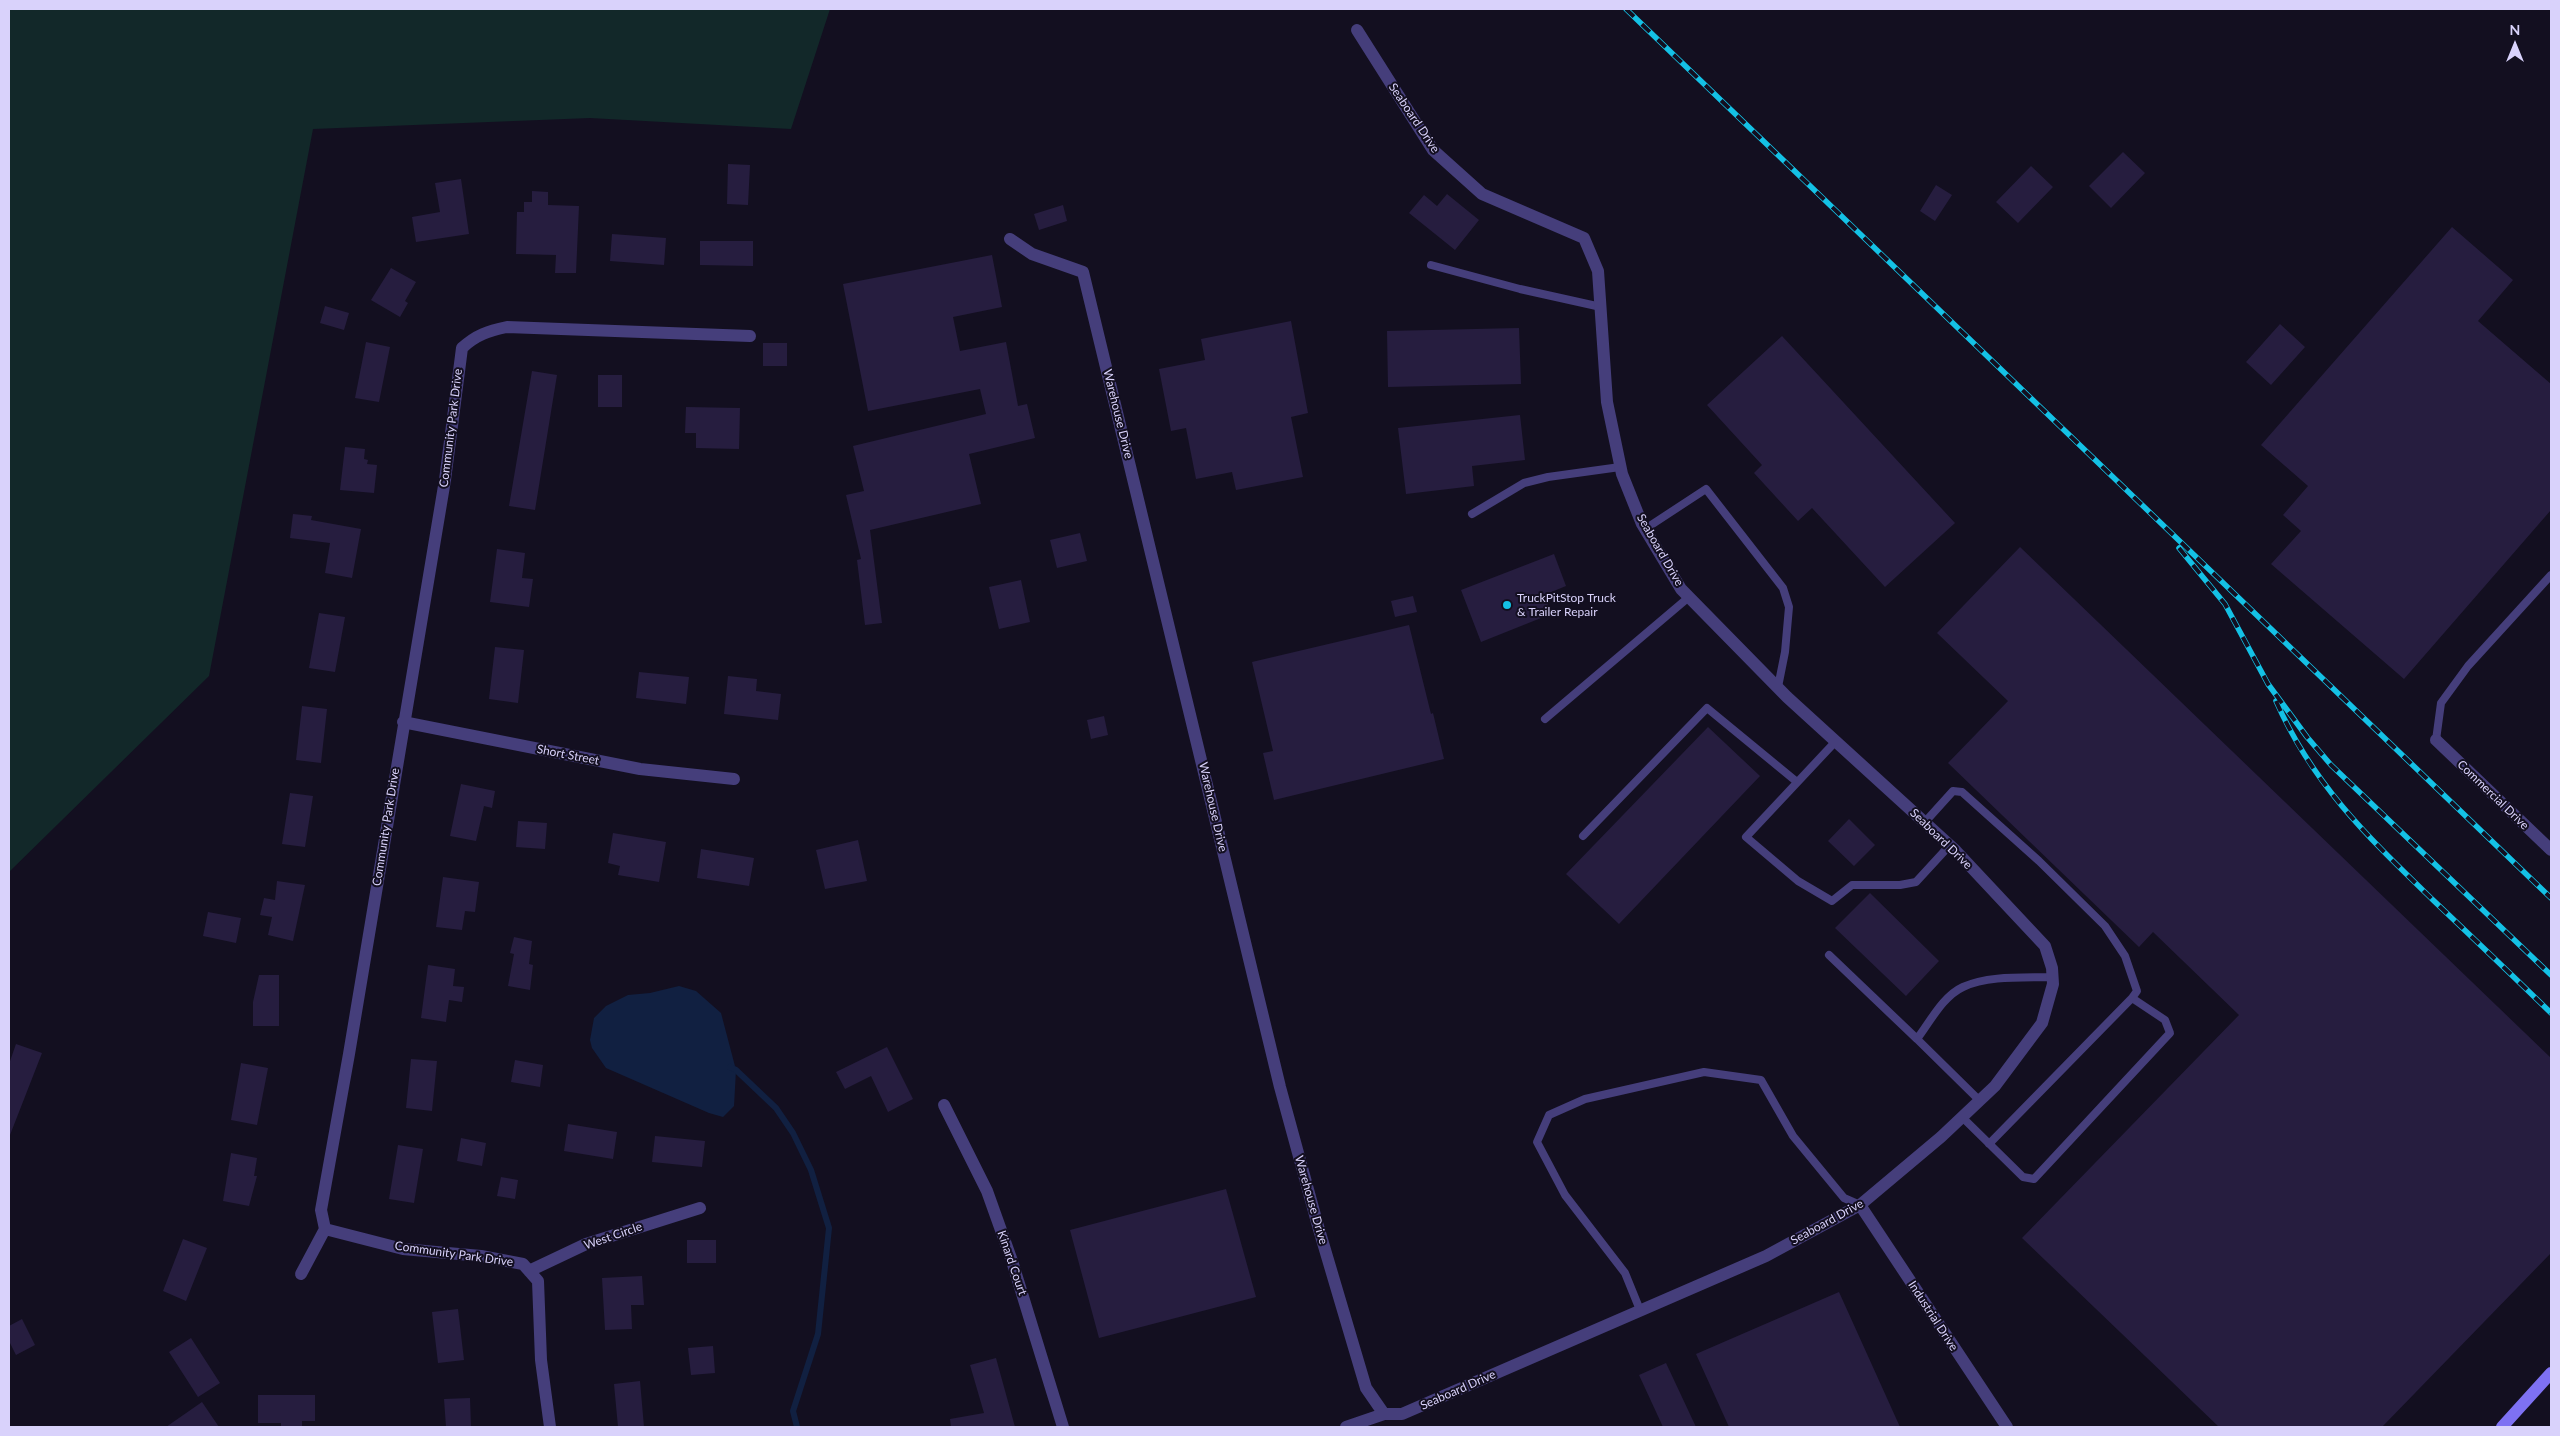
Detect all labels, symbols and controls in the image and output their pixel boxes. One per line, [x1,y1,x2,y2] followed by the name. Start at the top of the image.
[2490,20,2540,70] north arrow
[2510,21,2520,38] text: N
[1385,80,1443,156] street label: Seaboard Drive
[437,368,465,488] street label: Community Park Drive
[1100,368,1136,460] street label: Warehouse Drive
[1634,511,1686,589] street label: Seaboard Drive
[1517,591,1616,619] place label: TruckPitStop Truck & Trailer Repair
[1501,599,1513,611] marker: TruckPitStop Truck & Trailer Repair
[536,742,600,768] street label: Short Street
[2454,757,2532,833] street label: Commercial Drive
[1196,761,1230,853] street label: Warehouse Drive
[370,767,402,887] street label: Community Park Drive
[1907,806,1975,872] street label: Seaboard Drive
[1291,1154,1331,1246] street label: Warehouse Drive
[1788,1196,1866,1248] street label: Seaboard Drive
[582,1219,644,1253] street label: West Circle
[994,1229,1030,1297] street label: Kinard Court
[394,1239,514,1269] street label: Community Park Drive
[1905,1278,1961,1354] street label: Industrial Drive
[1418,1367,1498,1413] street label: Seaboard Drive

